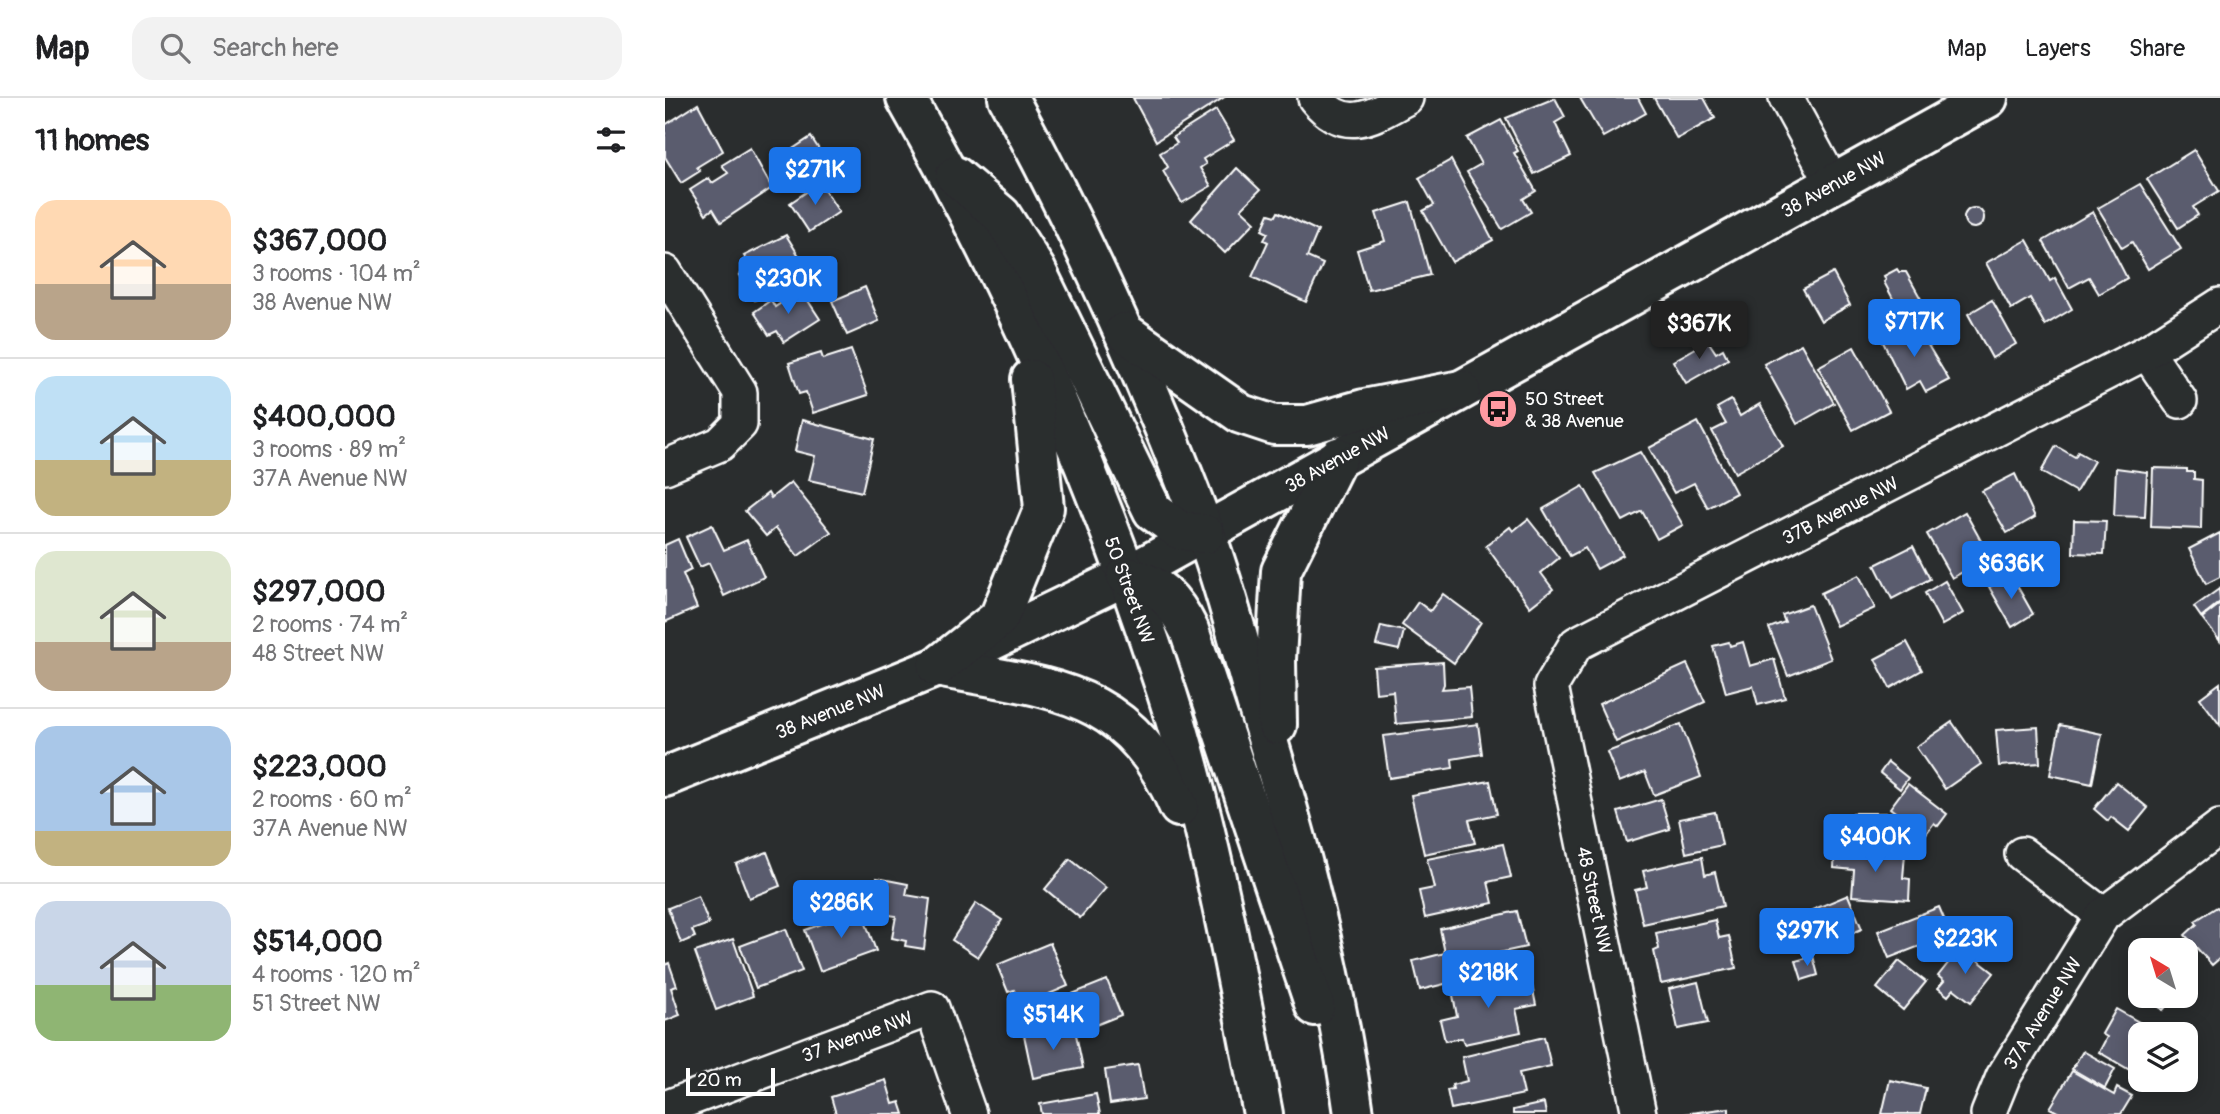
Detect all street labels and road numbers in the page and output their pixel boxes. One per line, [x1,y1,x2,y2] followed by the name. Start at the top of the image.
[1777,146,1890,223] street label: 38 Avenue NW
[1281,421,1394,498] street label: 38 Avenue NW
[1778,471,1903,550] street label: 37B Avenue NW
[1099,534,1160,647] street label: 50 Street NW
[772,679,889,745] street label: 38 Avenue NW
[1571,844,1617,956] street label: 48 Street NW
[1999,953,2087,1074] street label: 37A Avenue NW
[799,1006,916,1068] street label: 37 Avenue NW

